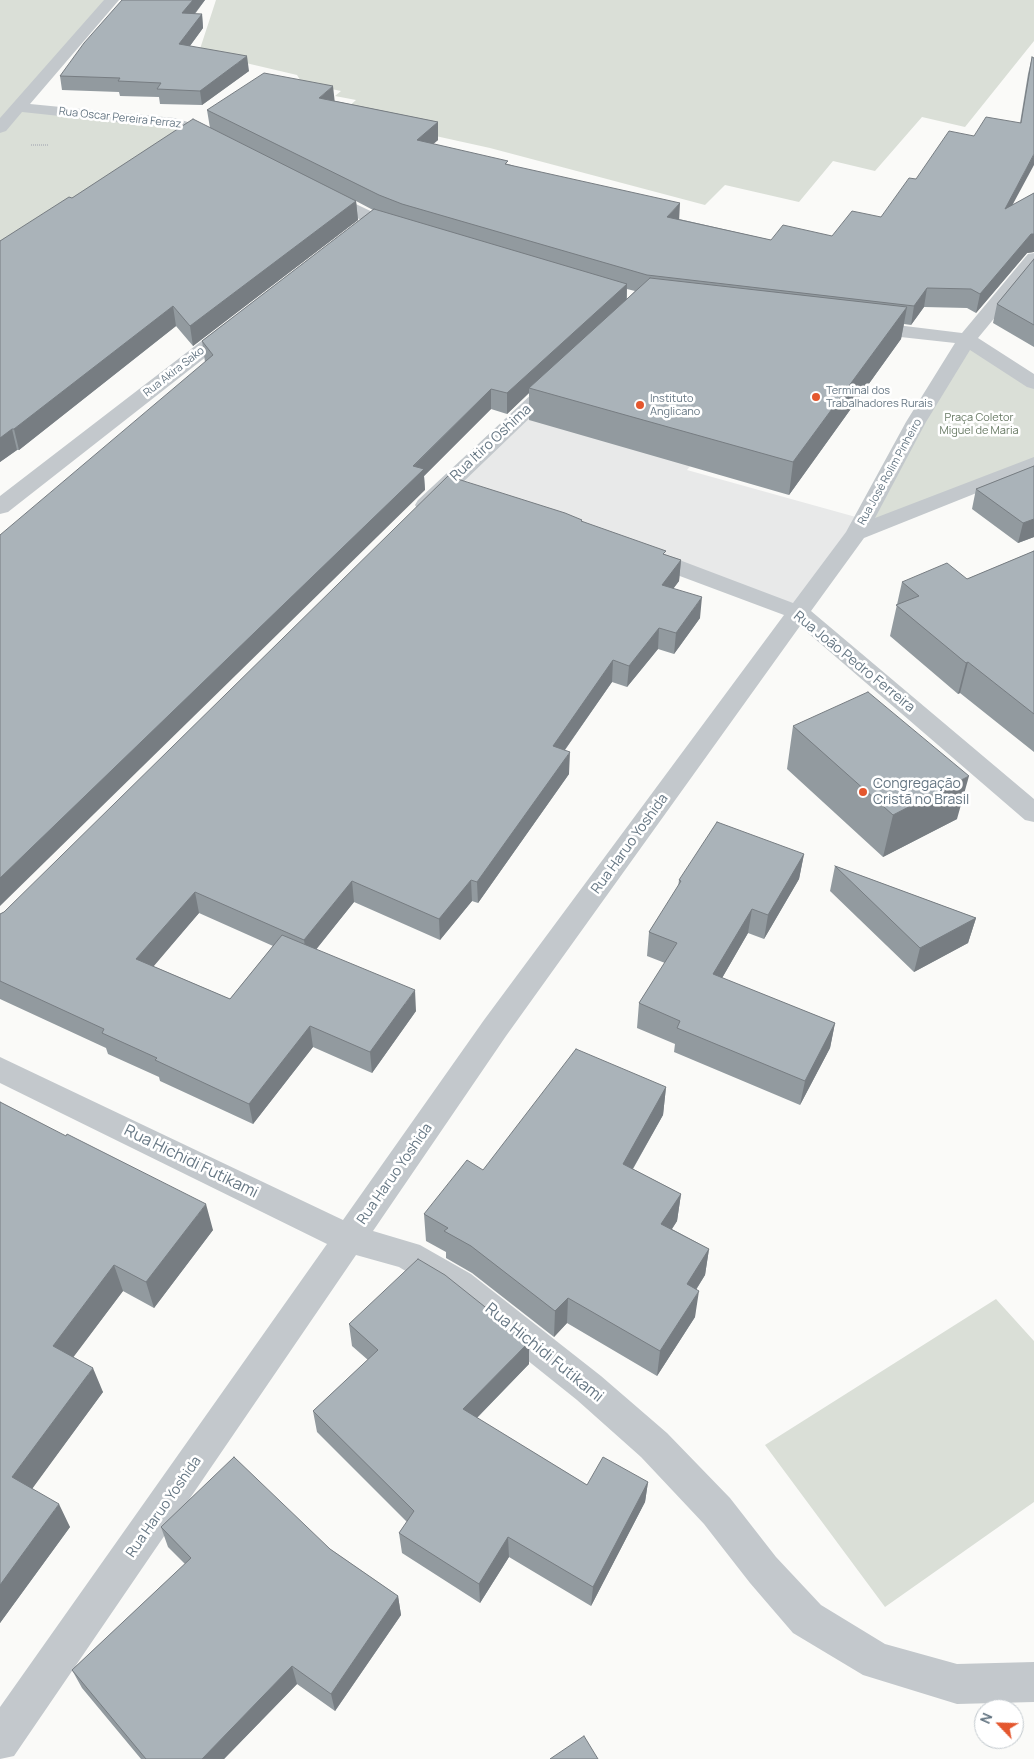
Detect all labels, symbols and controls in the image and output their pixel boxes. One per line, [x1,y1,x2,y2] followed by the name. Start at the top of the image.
[58,105,182,131] street label: Rua Oscar Pereira Ferraz
[141,344,207,400] street label: Rua Akira Sako
[826,384,933,410] place label: Terminal dos Trabalhadores Rurais
[810,391,822,403] marker: Terminal dos Trabalhadores Rurais
[650,392,700,418] place label: Instituto Anglicano
[634,399,646,411] marker: Instituto Anglicano
[447,401,535,485] street label: Rua Itiro Oshima
[939,411,1019,437] park label: Praça Coletor Miguel de Maria
[855,417,925,527] street label: Rua José Rolim Pinheiro
[790,608,918,716] street label: Rua João Pedro Ferreira
[873,776,969,809] place label: Congregação Cristã no Brasil
[857,786,869,798] marker: Congregação Cristã no Brasil
[588,791,672,897] street label: Rua Haruo Yoshida
[354,1120,436,1228] street label: Rua Haruo Yoshida
[121,1121,261,1203] street label: Rua Hichidi Futikami
[481,1299,607,1407] street label: Rua Hichidi Futikami
[123,1453,205,1561] street label: Rua Haruo Yoshida
[974,1699,1024,1749] north arrow
[975,1710,996,1727] text: N

